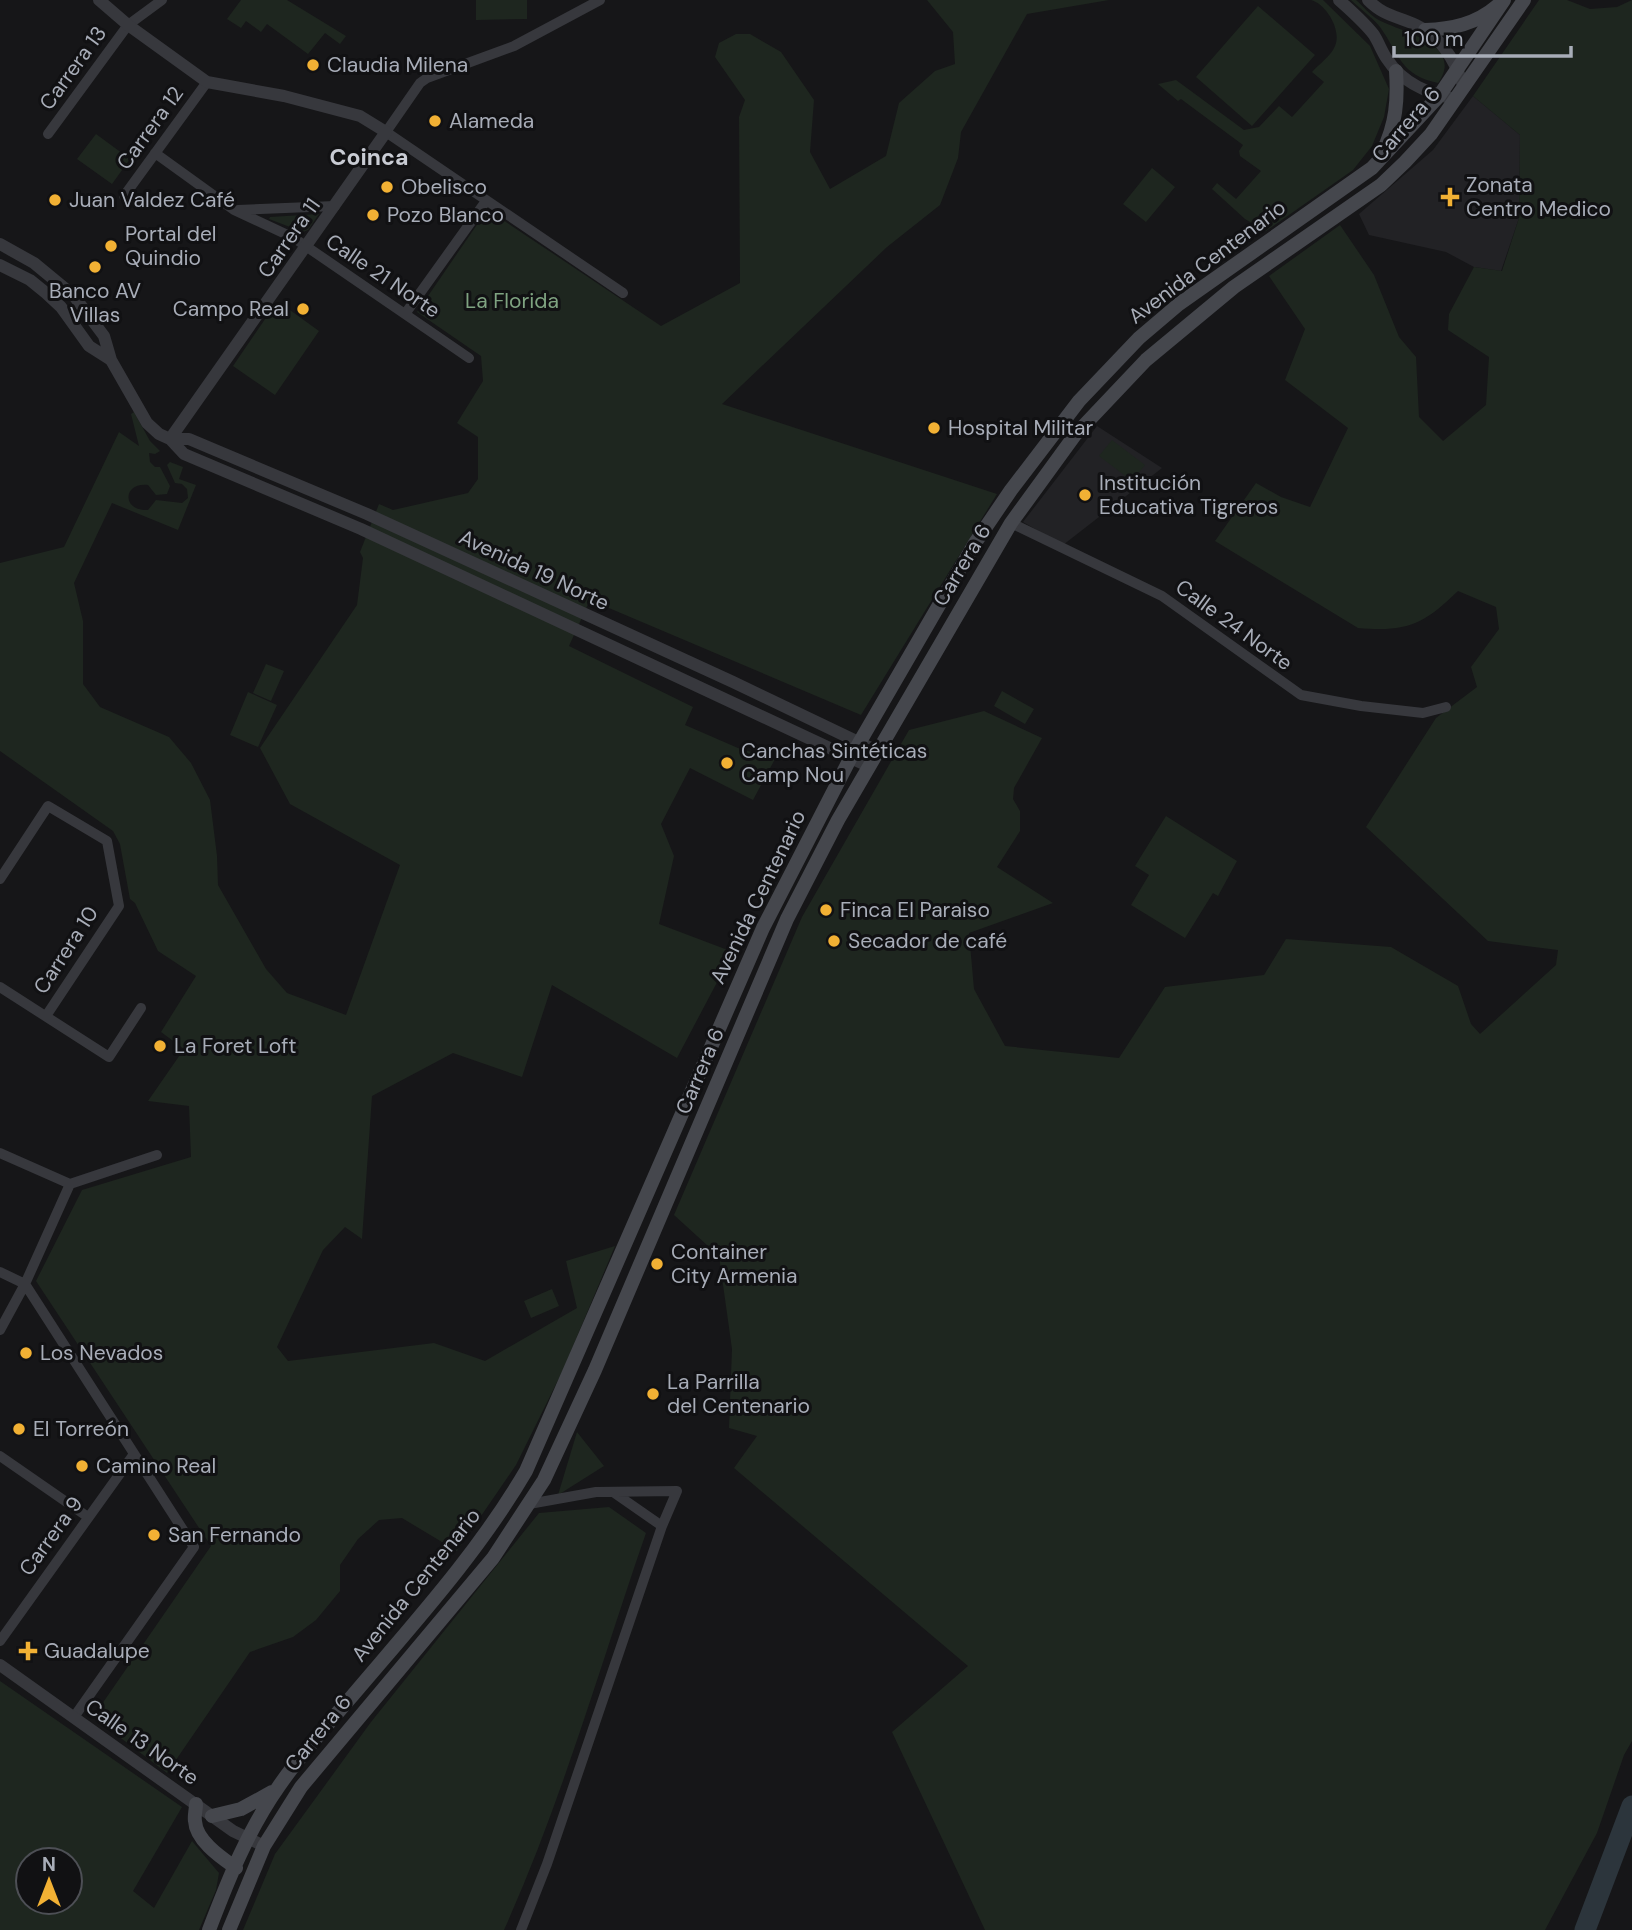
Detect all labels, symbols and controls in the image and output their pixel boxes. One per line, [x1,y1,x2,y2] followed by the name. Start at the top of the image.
[1394,14,1571,58] scale bar
[33,20,113,116] street label: Carrera 13
[1404,25,1464,53] text: 100 m
[327,51,468,79] place label: Claudia Milena
[305,57,321,73] marker: Claudia Milena
[1365,80,1447,168] street label: Carrera 6
[110,81,190,175] street label: Carrera 12
[449,107,534,135] place label: Alameda
[427,113,443,129] marker: Alameda
[330,142,408,172] district label: Coinca
[1466,171,1611,223] place label: Zonata Centro Medico
[401,173,487,201] place label: Obelisco
[379,179,395,195] marker: Obelisco
[69,186,235,214] place label: Juan Valdez Café
[1440,187,1460,207] marker: Zonata Centro Medico
[47,192,63,208] marker: Juan Valdez Café
[251,193,327,283] street label: Carrera 11
[1123,194,1291,330] street label: Avenida Centenario
[387,201,504,229] place label: Pozo Blanco
[365,207,381,223] marker: Pozo Blanco
[125,220,217,272] place label: Portal del Quindio
[320,227,446,325] street label: Calle 21 Norte
[103,238,119,254] marker: Portal del Quindio
[87,259,103,275] marker: Banco AV Villas
[49,277,141,329] place label: Banco AV Villas
[465,287,559,315] park label: La Florida
[173,295,289,323] place label: Campo Real
[295,301,311,317] marker: Campo Real
[948,414,1093,442] place label: Hospital Militar
[926,420,942,436] marker: Hospital Militar
[1099,469,1278,521] place label: Institución Educativa Tigreros
[1077,487,1093,503] marker: Institución Educativa Tigreros
[926,519,998,611] street label: Carrera 6
[454,523,614,617] street label: Avenida 19 Norte
[1170,573,1298,677] street label: Calle 24 Norte
[741,737,927,789] place label: Canchas Sintéticas Camp Nou
[719,755,735,771] marker: Canchas Sintéticas Camp Nou
[704,805,812,989] street label: Avenida Centenario
[840,896,990,924] place label: Finca El Paraiso
[27,901,105,999] street label: Carrera 10
[818,902,834,918] marker: Finca El Paraiso
[848,927,1007,955] place label: Secador de café
[826,933,842,949] marker: Secador de café
[669,1023,731,1119] street label: Carrera 6
[174,1032,297,1060] place label: La Foret Loft
[152,1038,168,1054] marker: La Foret Loft
[671,1238,797,1290] place label: Container City Armenia
[649,1256,665,1272] marker: Container City Armenia
[40,1339,163,1367] place label: Los Nevados
[18,1345,34,1361] marker: Los Nevados
[667,1368,810,1420] place label: La Parrilla del Centenario
[645,1386,661,1402] marker: La Parrilla del Centenario
[33,1415,129,1443] place label: El Torreón
[11,1421,27,1437] marker: El Torreón
[96,1452,216,1480] place label: Camino Real
[74,1458,90,1474] marker: Camino Real
[13,1491,89,1581] street label: Carrera 9
[345,1502,487,1668] street label: Avenida Centenario
[168,1521,301,1549] place label: San Fernando
[146,1527,162,1543] marker: San Fernando
[44,1637,150,1665] place label: Guadalupe
[18,1641,38,1661] marker: Guadalupe
[278,1689,358,1777] street label: Carrera 6
[80,1693,204,1792] street label: Calle 13 Norte
[14,1846,84,1916] north arrow
[42,1852,56,1877] text: N

